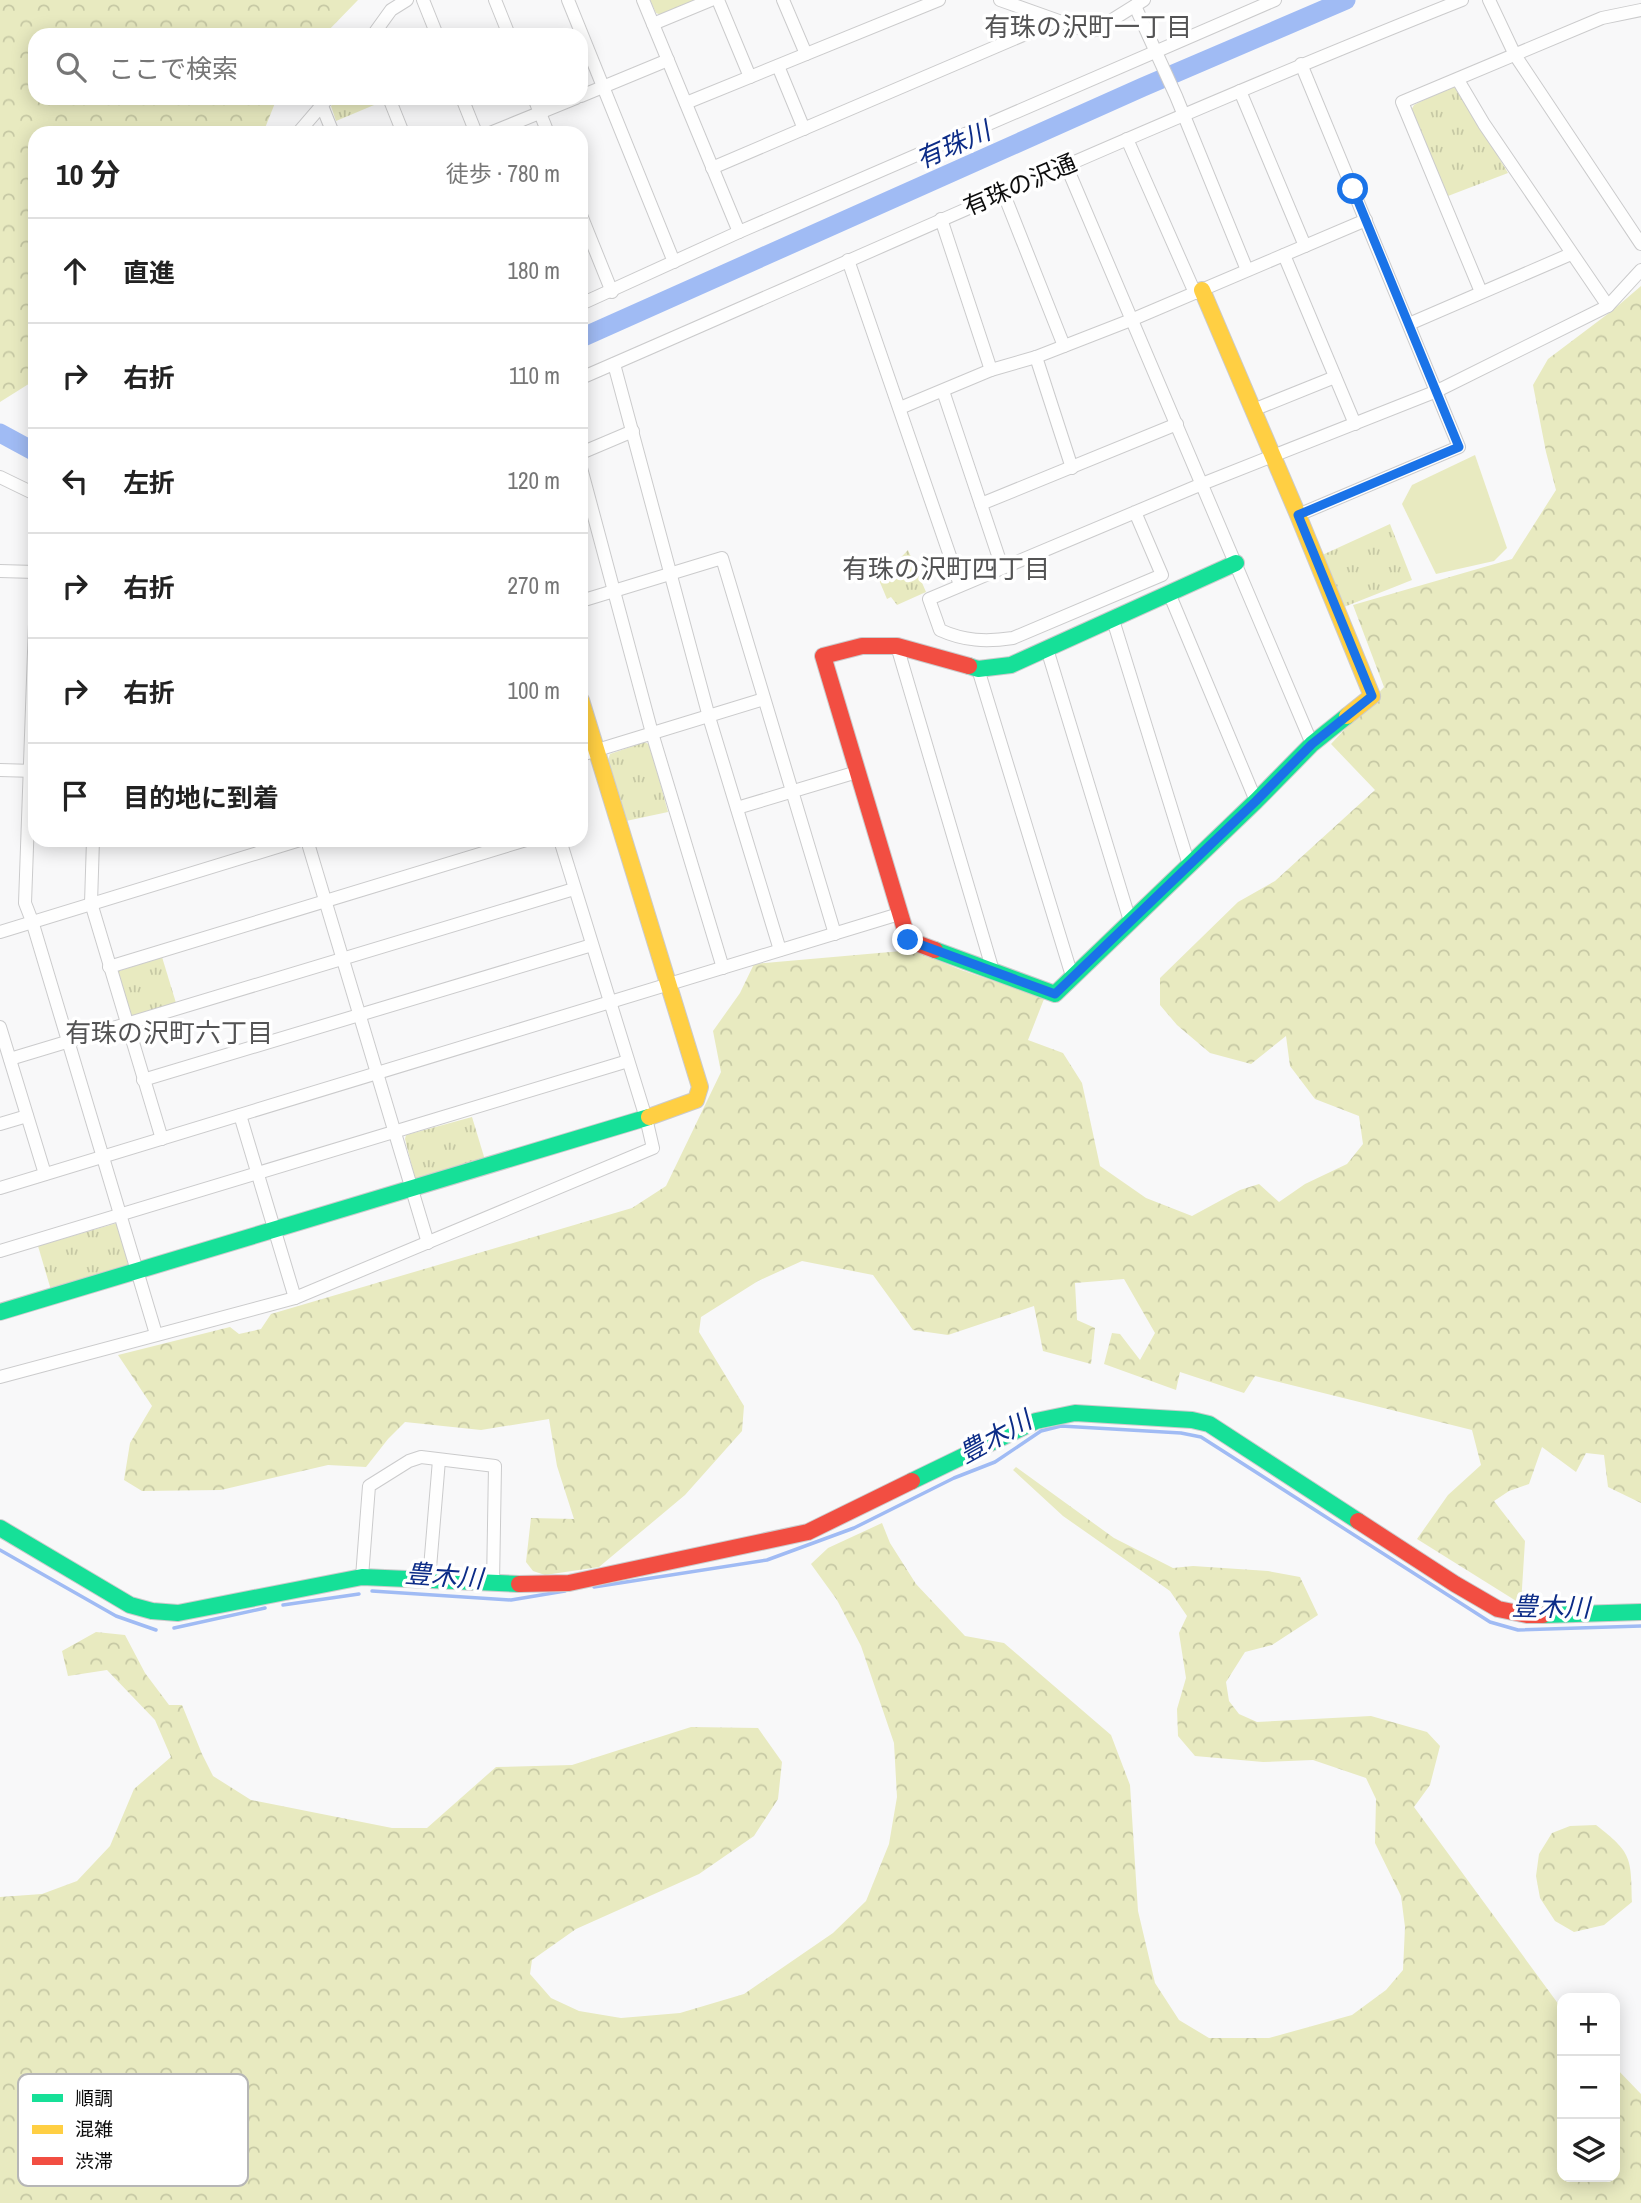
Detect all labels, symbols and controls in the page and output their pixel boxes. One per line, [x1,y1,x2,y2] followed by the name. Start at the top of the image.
[984,9,1192,44] district label: 有珠の沢町一丁目
[28,28,588,105] search box
[52,48,90,86] icon: search
[108,51,238,86] text: ここで検索
[910,111,998,176] water label: 有珠川
[958,146,1081,222] street label: 有珠の沢通
[56,154,120,194] text: 10 分
[446,158,560,189] text: 徒歩 · 780 m
[1337,173,1368,204] route start
[56,252,94,290] icon: ahead
[123,255,175,290] text: 直進
[508,255,560,286] text: 180 m
[56,357,94,395] icon: right
[123,360,175,395] text: 右折
[509,360,560,391] text: 110 m
[56,462,94,500] icon: left
[123,465,175,500] text: 左折
[508,465,560,496] text: 120 m
[842,551,1050,586] district label: 有珠の沢町四丁目
[56,567,94,605] icon: right
[123,570,175,605] text: 右折
[508,570,560,601] text: 270 m
[56,672,94,710] icon: right
[123,675,175,710] text: 右折
[508,675,560,706] text: 100 m
[56,777,94,815] icon: arrive
[123,780,279,815] text: 目的地に到着
[892,924,923,955] route end
[65,1015,273,1050] district label: 有珠の沢町六丁目
[952,1401,1040,1471] water label: 豊木川
[404,1555,487,1596] water label: 豊木川
[1512,1588,1593,1625] water label: 豊木川
[1557,1993,1620,2182] map controls
[1557,1993,1620,2056] button: +
[1557,2056,1620,2119] button: −
[18,2074,248,2186] legend
[75,2085,113,2111] text: 順調
[75,2116,113,2142] text: 混雑
[1557,2119,1620,2182] button: layers
[75,2148,113,2174] text: 渋滞

